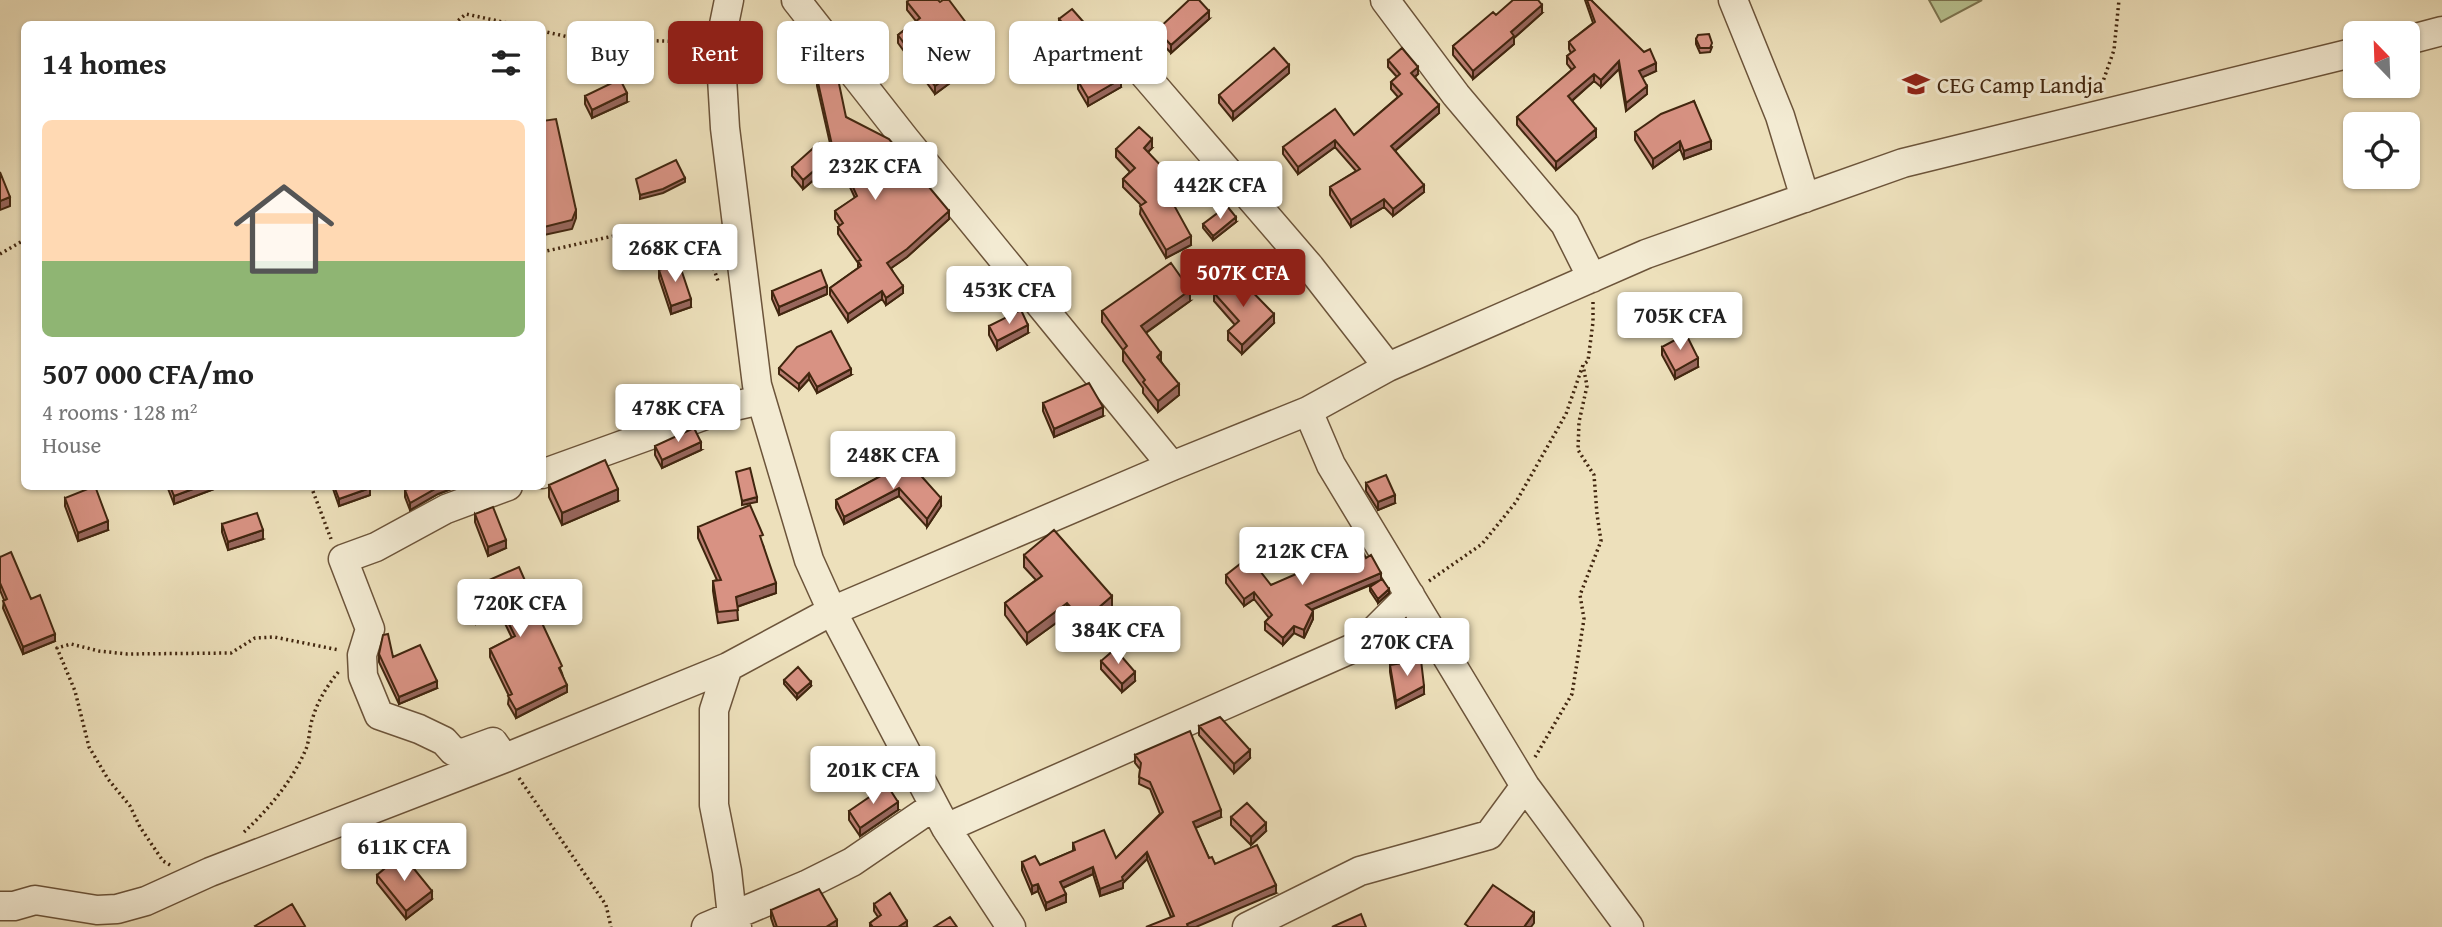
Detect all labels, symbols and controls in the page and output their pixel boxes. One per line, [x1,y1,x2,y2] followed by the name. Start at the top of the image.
[567,21,654,84] chip: Buy
[668,21,763,84] chip: Rent
[777,21,889,84] chip: Filters
[903,21,995,84] chip: New
[1009,21,1167,84] chip: Apartment
[2343,21,2420,98] north arrow
[2343,21,2420,189] map controls
[42,41,167,85] text: 14 homes
[487,44,525,82] icon: filters
[1937,68,2104,101] place label: CEG Camp Landja
[1901,69,1931,99] school or university icon: CEG Camp Landja
[2343,112,2420,189] button: locate
[803,142,947,202] pin: 232K CFA
[828,148,922,181] text: 232K CFA
[1148,162,1292,221] pin: 442K CFA
[221,166,347,292] icon: home
[1173,167,1267,200] text: 442K CFA
[603,224,747,284] pin: 268K CFA
[628,230,722,263] text: 268K CFA
[1171,250,1315,309] pin: 507K CFA
[1196,255,1290,288] text: 507K CFA
[937,266,1081,326] pin: 453K CFA
[962,272,1056,305] text: 453K CFA
[1608,292,1752,352] pin: 705K CFA
[1633,298,1727,331] text: 705K CFA
[42,351,254,395] text: 507 000 CFA/mo
[606,384,750,444] pin: 478K CFA
[631,390,725,423] text: 478K CFA
[42,395,197,428] text: 4 rooms · 128 m²
[42,428,101,461] text: House
[821,432,965,491] pin: 248K CFA
[846,437,940,470] text: 248K CFA
[1230,528,1374,587] pin: 212K CFA
[1255,533,1349,566] text: 212K CFA
[448,580,592,639] pin: 720K CFA
[473,585,567,618] text: 720K CFA
[1046,606,1190,666] pin: 384K CFA
[1071,612,1165,645] text: 384K CFA
[1335,618,1479,678] pin: 270K CFA
[1360,624,1454,657] text: 270K CFA
[801,746,945,806] pin: 201K CFA
[826,752,920,785] text: 201K CFA
[332,824,476,883] pin: 611K CFA
[357,829,451,862] text: 611K CFA

